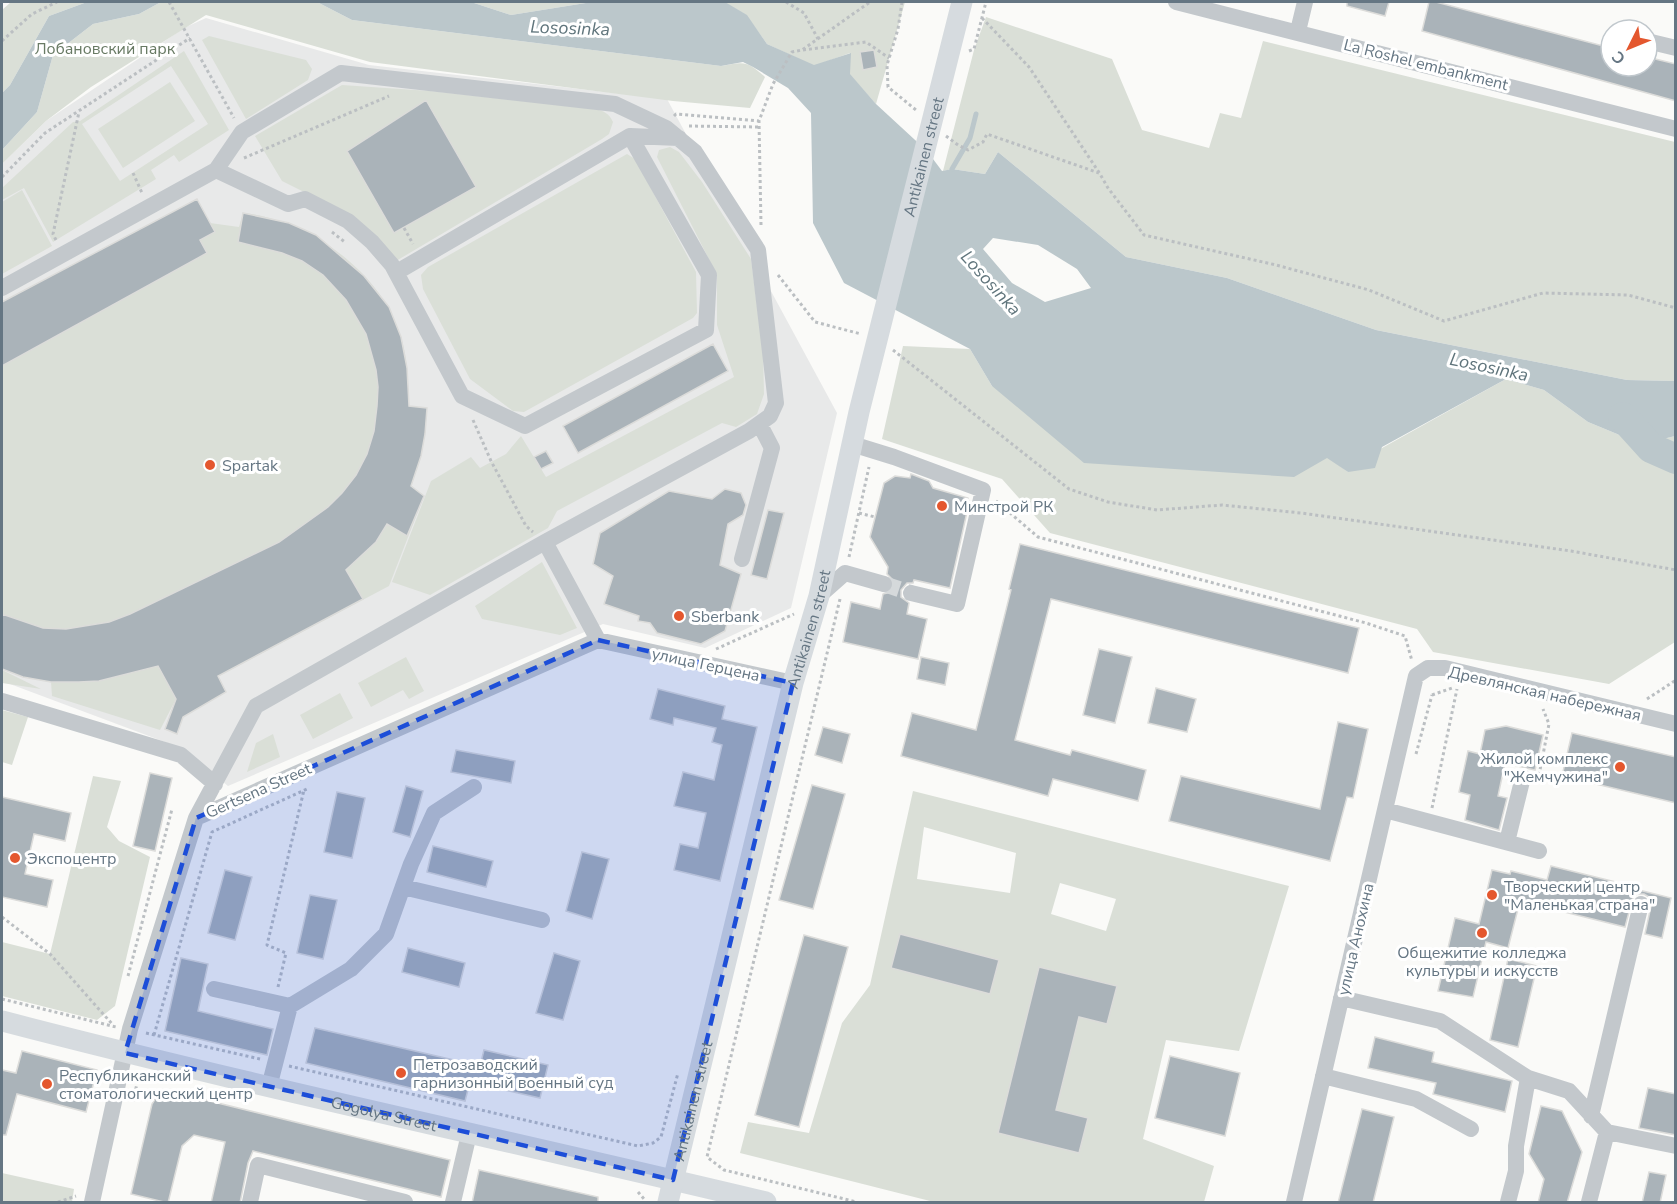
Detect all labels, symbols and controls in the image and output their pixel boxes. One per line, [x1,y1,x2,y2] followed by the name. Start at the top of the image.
[530,15,610,41] water label: Lososinka
[1599,18,1659,78] north arrow
[1341,34,1511,96] street label: La Roshel embankment
[35,38,176,60] park label: Лобановский парк
[1607,46,1631,69] text: С
[898,95,950,219] street label: Antikainen street
[955,245,1027,321] water label: Lososinka
[1447,347,1531,387] water label: Lososinka
[222,455,279,477] place label: Spartak
[203,458,217,472] marker: Spartak
[954,496,1054,518] place label: Минстрой РК
[935,499,949,513] marker: Минстрой РК
[782,567,836,691] street label: Antikainen street
[691,606,760,628] place label: Sberbank
[672,609,686,623] marker: Sberbank
[650,643,762,687] street label: улица Герцена
[1446,661,1643,727] street label: Древлянская набережная
[1480,748,1608,788] place label: Жилой комплекс "Жемчужина"
[202,758,315,824] street label: Gertsena Street
[1613,760,1627,774] marker: Жилой комплекс "Жемчужина"
[27,848,116,870] place label: Экспоцентр
[8,851,22,865] marker: Экспоцентр
[1504,876,1655,916] place label: Творческий центр "Маленькая страна"
[1332,881,1380,998] street label: улица Анохина
[1485,888,1499,902] marker: Творческий центр "Маленькая страна"
[1475,926,1489,940] marker: Общежитие колледжа культуры и искусств
[1397,942,1567,982] place label: Общежитие колледжа культуры и искусств
[668,1039,718,1163] street label: Antikainen street
[413,1054,614,1094] place label: Петрозаводский гарнизонный военный суд
[59,1065,253,1105] place label: Республиканский стоматологический центр
[394,1066,408,1080] marker: Петрозаводский гарнизонный военный суд
[40,1077,54,1091] marker: Республиканский стоматологический центр
[329,1092,439,1137] street label: Gogolya Street

